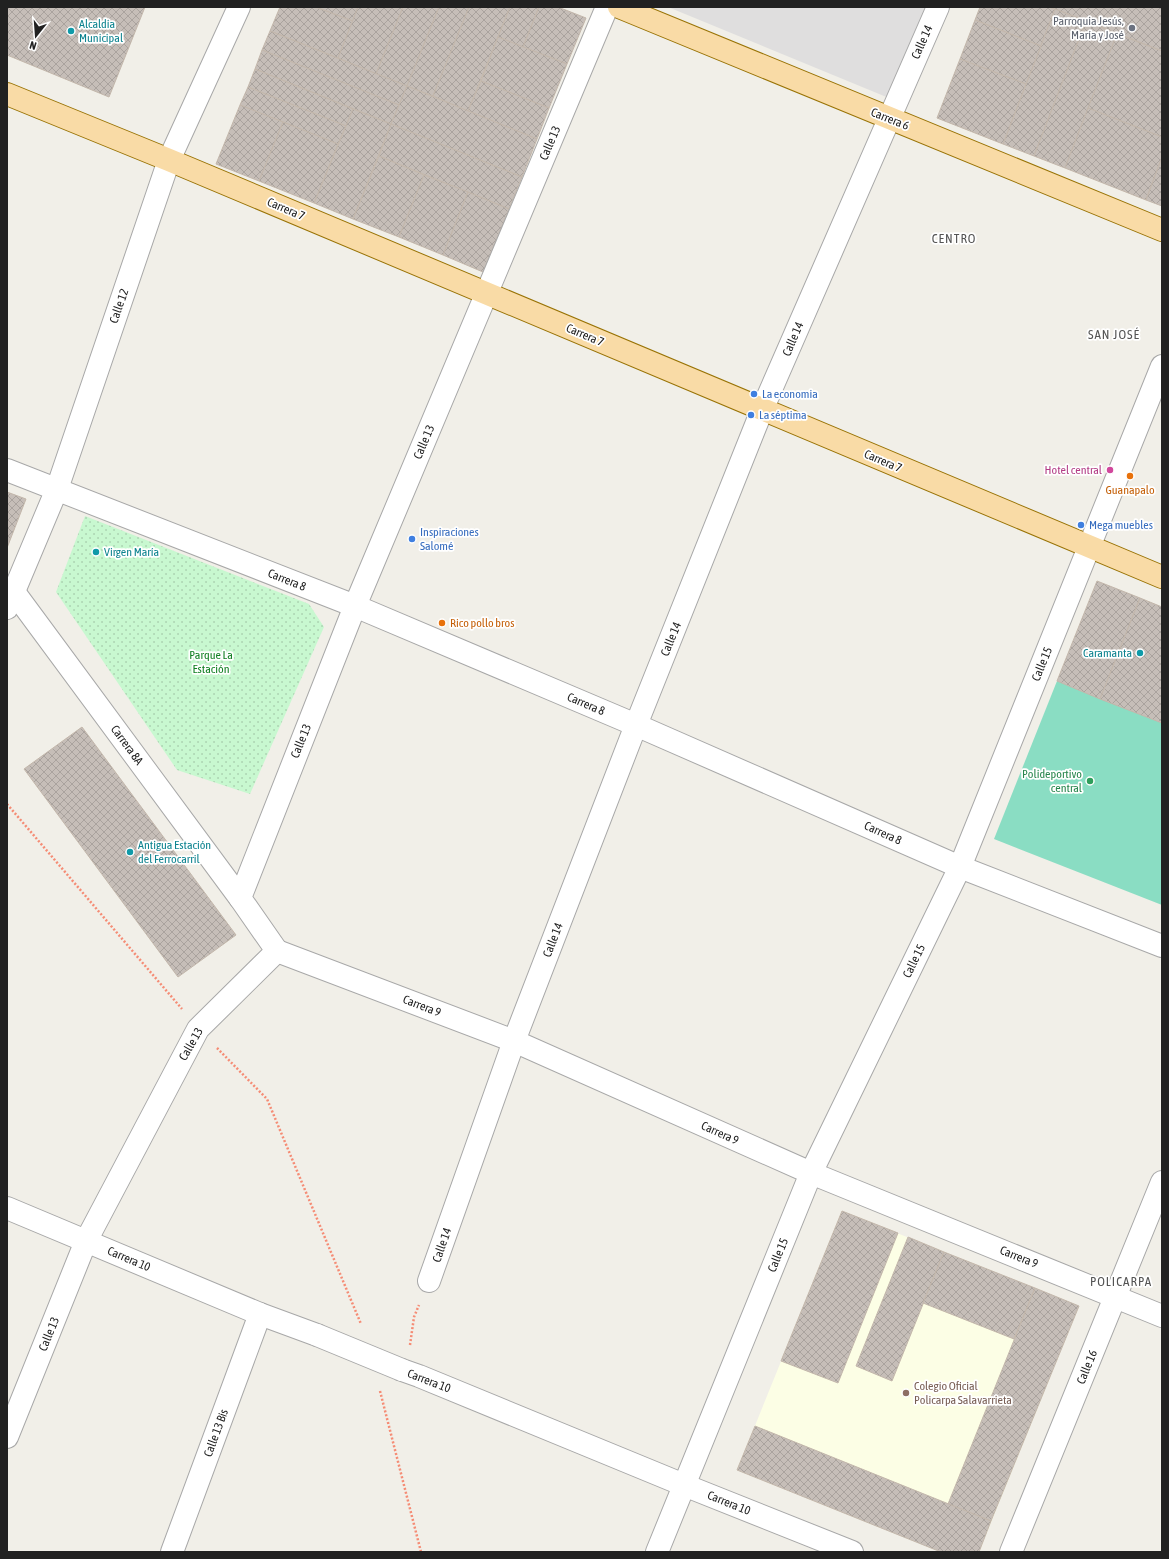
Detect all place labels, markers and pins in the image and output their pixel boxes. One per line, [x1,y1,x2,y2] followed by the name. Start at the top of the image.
[1053,14,1124,42] place label: Parroquia Jesús, María y José
[79,17,124,45] place label: Alcaldia Municipal
[1127,23,1137,33] marker: Parroquia Jesús, María y José
[66,26,76,36] marker: Alcaldia Municipal
[762,387,818,401] place label: La economia
[749,389,759,399] marker: La economia
[759,408,807,422] place label: La séptima
[746,410,756,420] marker: La séptima
[1045,463,1103,477] place label: Hotel central
[1105,465,1115,475] marker: Hotel central
[1125,471,1135,481] marker: Guanapalo
[1105,483,1155,497] place label: Guanapalo
[1089,518,1153,532] place label: Mega muebles
[1076,520,1086,530] marker: Mega muebles
[420,525,479,553] place label: Inspiraciones Salomé
[407,534,417,544] marker: Inspiraciones Salomé
[104,545,159,559] place label: Virgen María
[91,547,101,557] marker: Virgen María
[450,616,514,630] place label: Rico pollo bros
[437,618,447,628] marker: Rico pollo bros
[1083,646,1132,660] place label: Caramanta
[1135,648,1145,658] marker: Caramanta
[1022,767,1083,795] place label: Polideportivo central
[1085,776,1095,786] marker: Polideportivo central
[138,838,211,866] place label: Antigua Estación del Ferrocarril
[125,847,135,857] marker: Antigua Estación del Ferrocarril
[914,1379,1012,1407] place label: Colegio Oficial Policarpa Salavarrieta
[901,1388,911,1398] marker: Colegio Oficial Policarpa Salavarrieta

